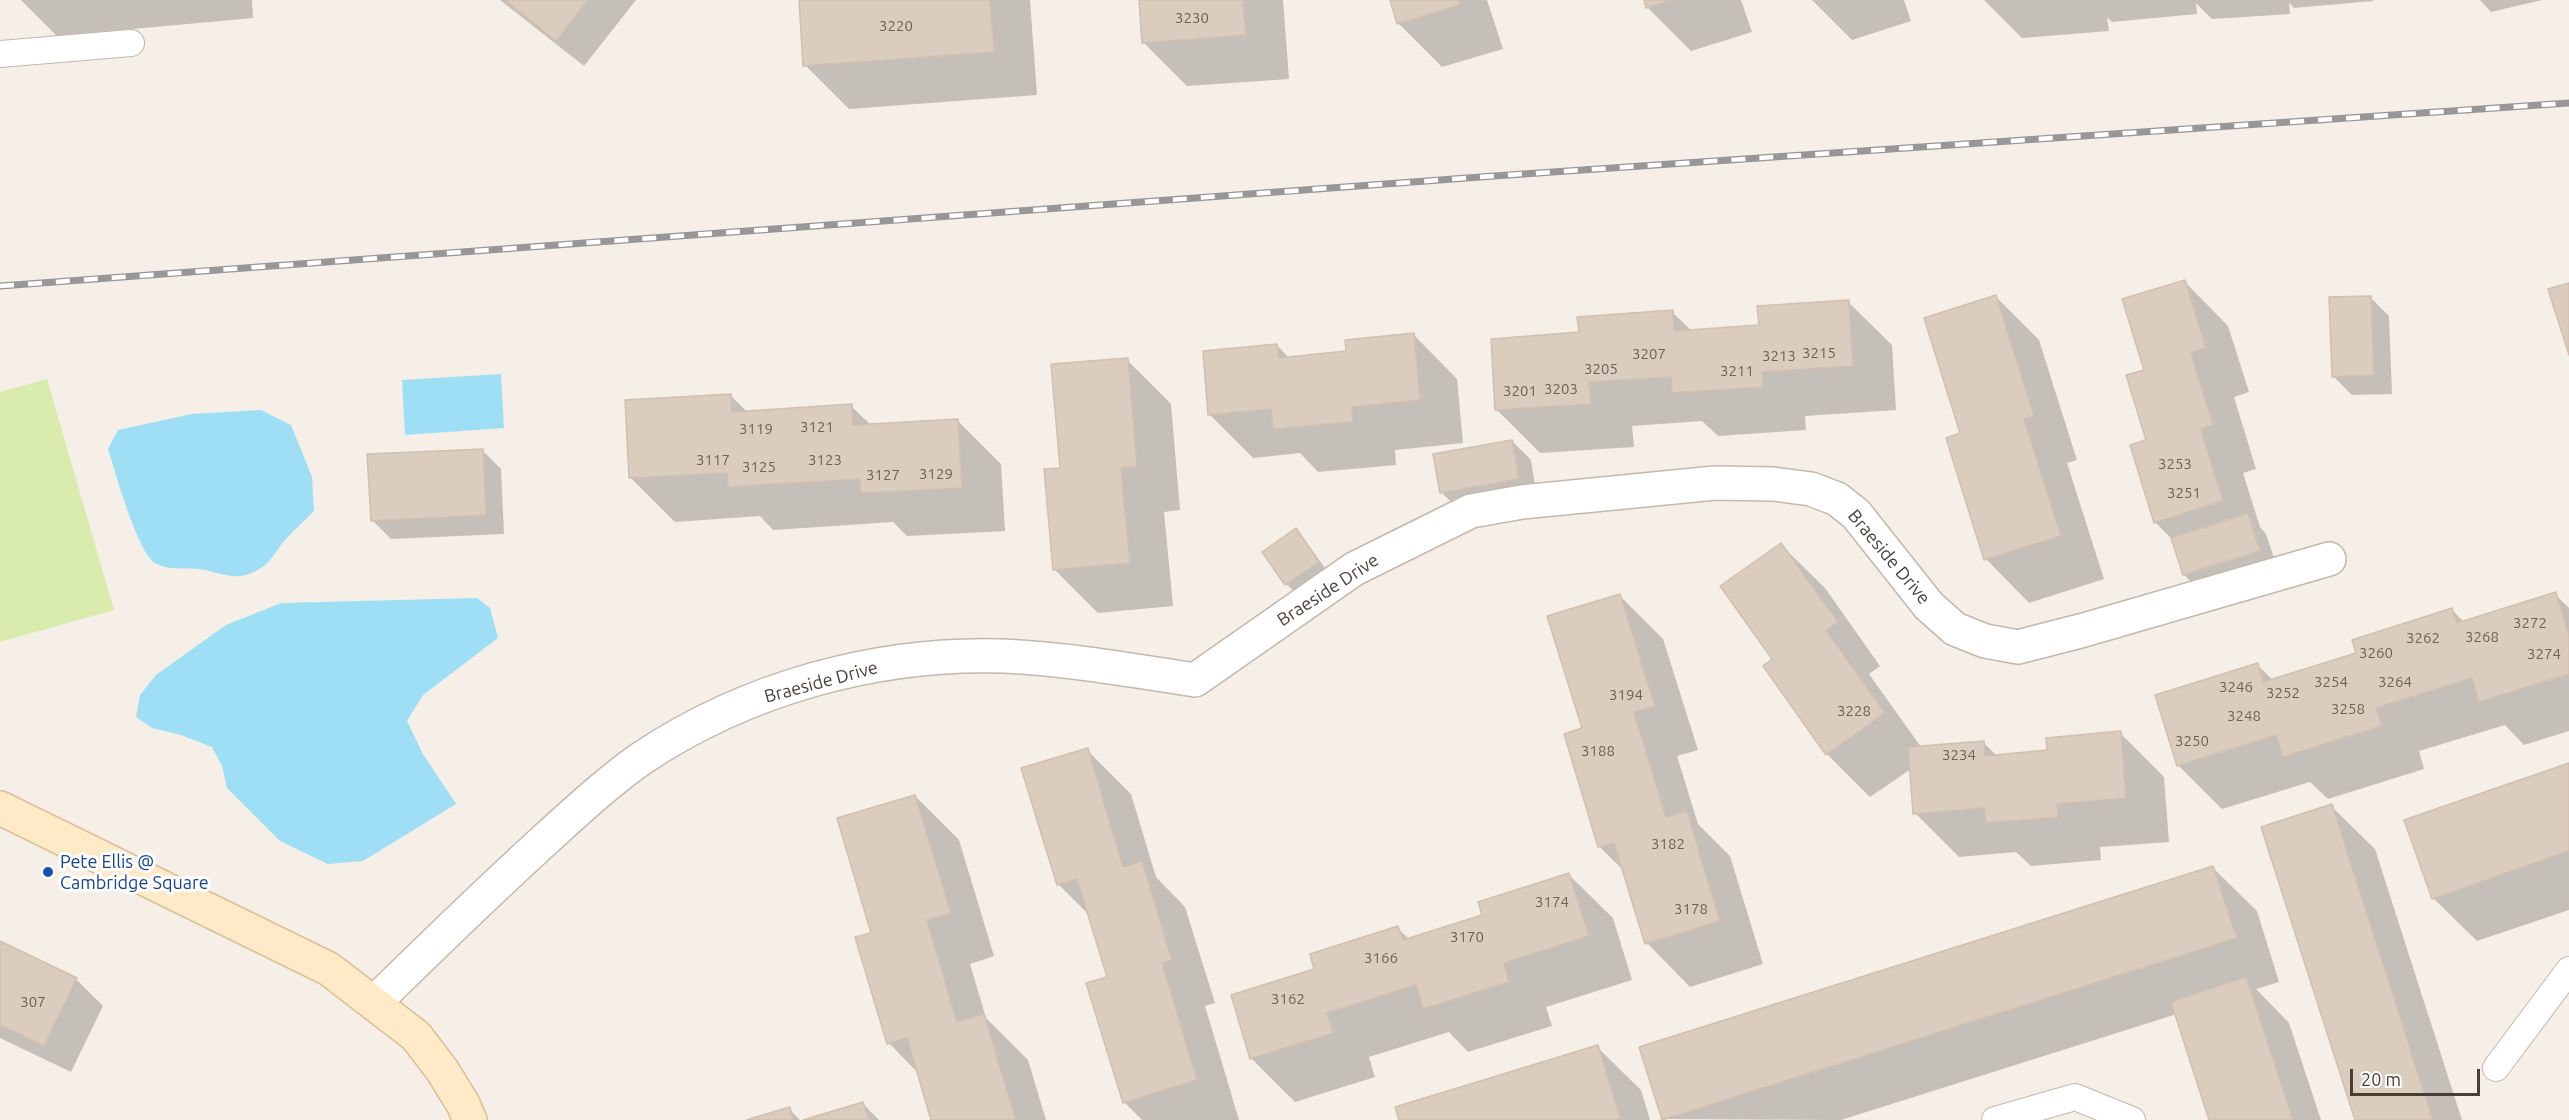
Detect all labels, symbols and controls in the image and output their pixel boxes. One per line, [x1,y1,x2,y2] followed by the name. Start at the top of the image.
[1175,9,1209,27] house number: 3230
[879,17,913,35] house number: 3220
[1802,344,1836,362] house number: 3215
[1632,345,1666,363] house number: 3207
[1762,347,1796,365] house number: 3213
[1584,360,1618,378] house number: 3205
[1720,362,1754,380] house number: 3211
[1544,380,1578,398] house number: 3203
[1503,382,1537,400] house number: 3201
[800,418,834,436] house number: 3121
[739,420,773,438] house number: 3119
[696,451,730,469] house number: 3117
[808,451,842,469] house number: 3123
[2158,455,2192,473] house number: 3253
[742,458,776,476] house number: 3125
[919,465,953,483] house number: 3129
[866,466,900,484] house number: 3127
[2167,484,2201,502] house number: 3251
[1843,505,1935,609] street label: Braeside Drive
[1273,549,1383,631] street label: Braeside Drive
[2513,614,2547,632] house number: 3272
[2465,628,2499,646] house number: 3268
[2406,629,2440,647] house number: 3262
[2359,644,2393,662] house number: 3260
[2527,645,2561,663] house number: 3274
[762,656,880,708] street label: Braeside Drive
[2314,673,2348,691] house number: 3254
[2378,673,2412,691] house number: 3264
[2219,678,2253,696] house number: 3246
[2266,684,2300,702] house number: 3252
[1609,686,1643,704] house number: 3194
[2331,700,2365,718] house number: 3258
[1837,702,1871,720] house number: 3228
[2227,707,2261,725] house number: 3248
[2175,732,2209,750] house number: 3250
[1581,742,1615,760] house number: 3188
[1942,746,1976,764] house number: 3234
[1651,835,1685,853] house number: 3182
[60,851,209,894] place label: Pete Ellis @ Cambridge Square
[41,865,55,879] marker: Pete Ellis @ Cambridge Square
[1535,893,1569,911] house number: 3174
[1674,900,1708,918] house number: 3178
[1450,928,1484,946] house number: 3170
[1364,949,1398,967] house number: 3166
[1271,990,1305,1008] house number: 3162
[20,993,46,1011] house number: 307
[2353,1057,2484,1095] scale bar
[2361,1069,2401,1089] text: 20 m

